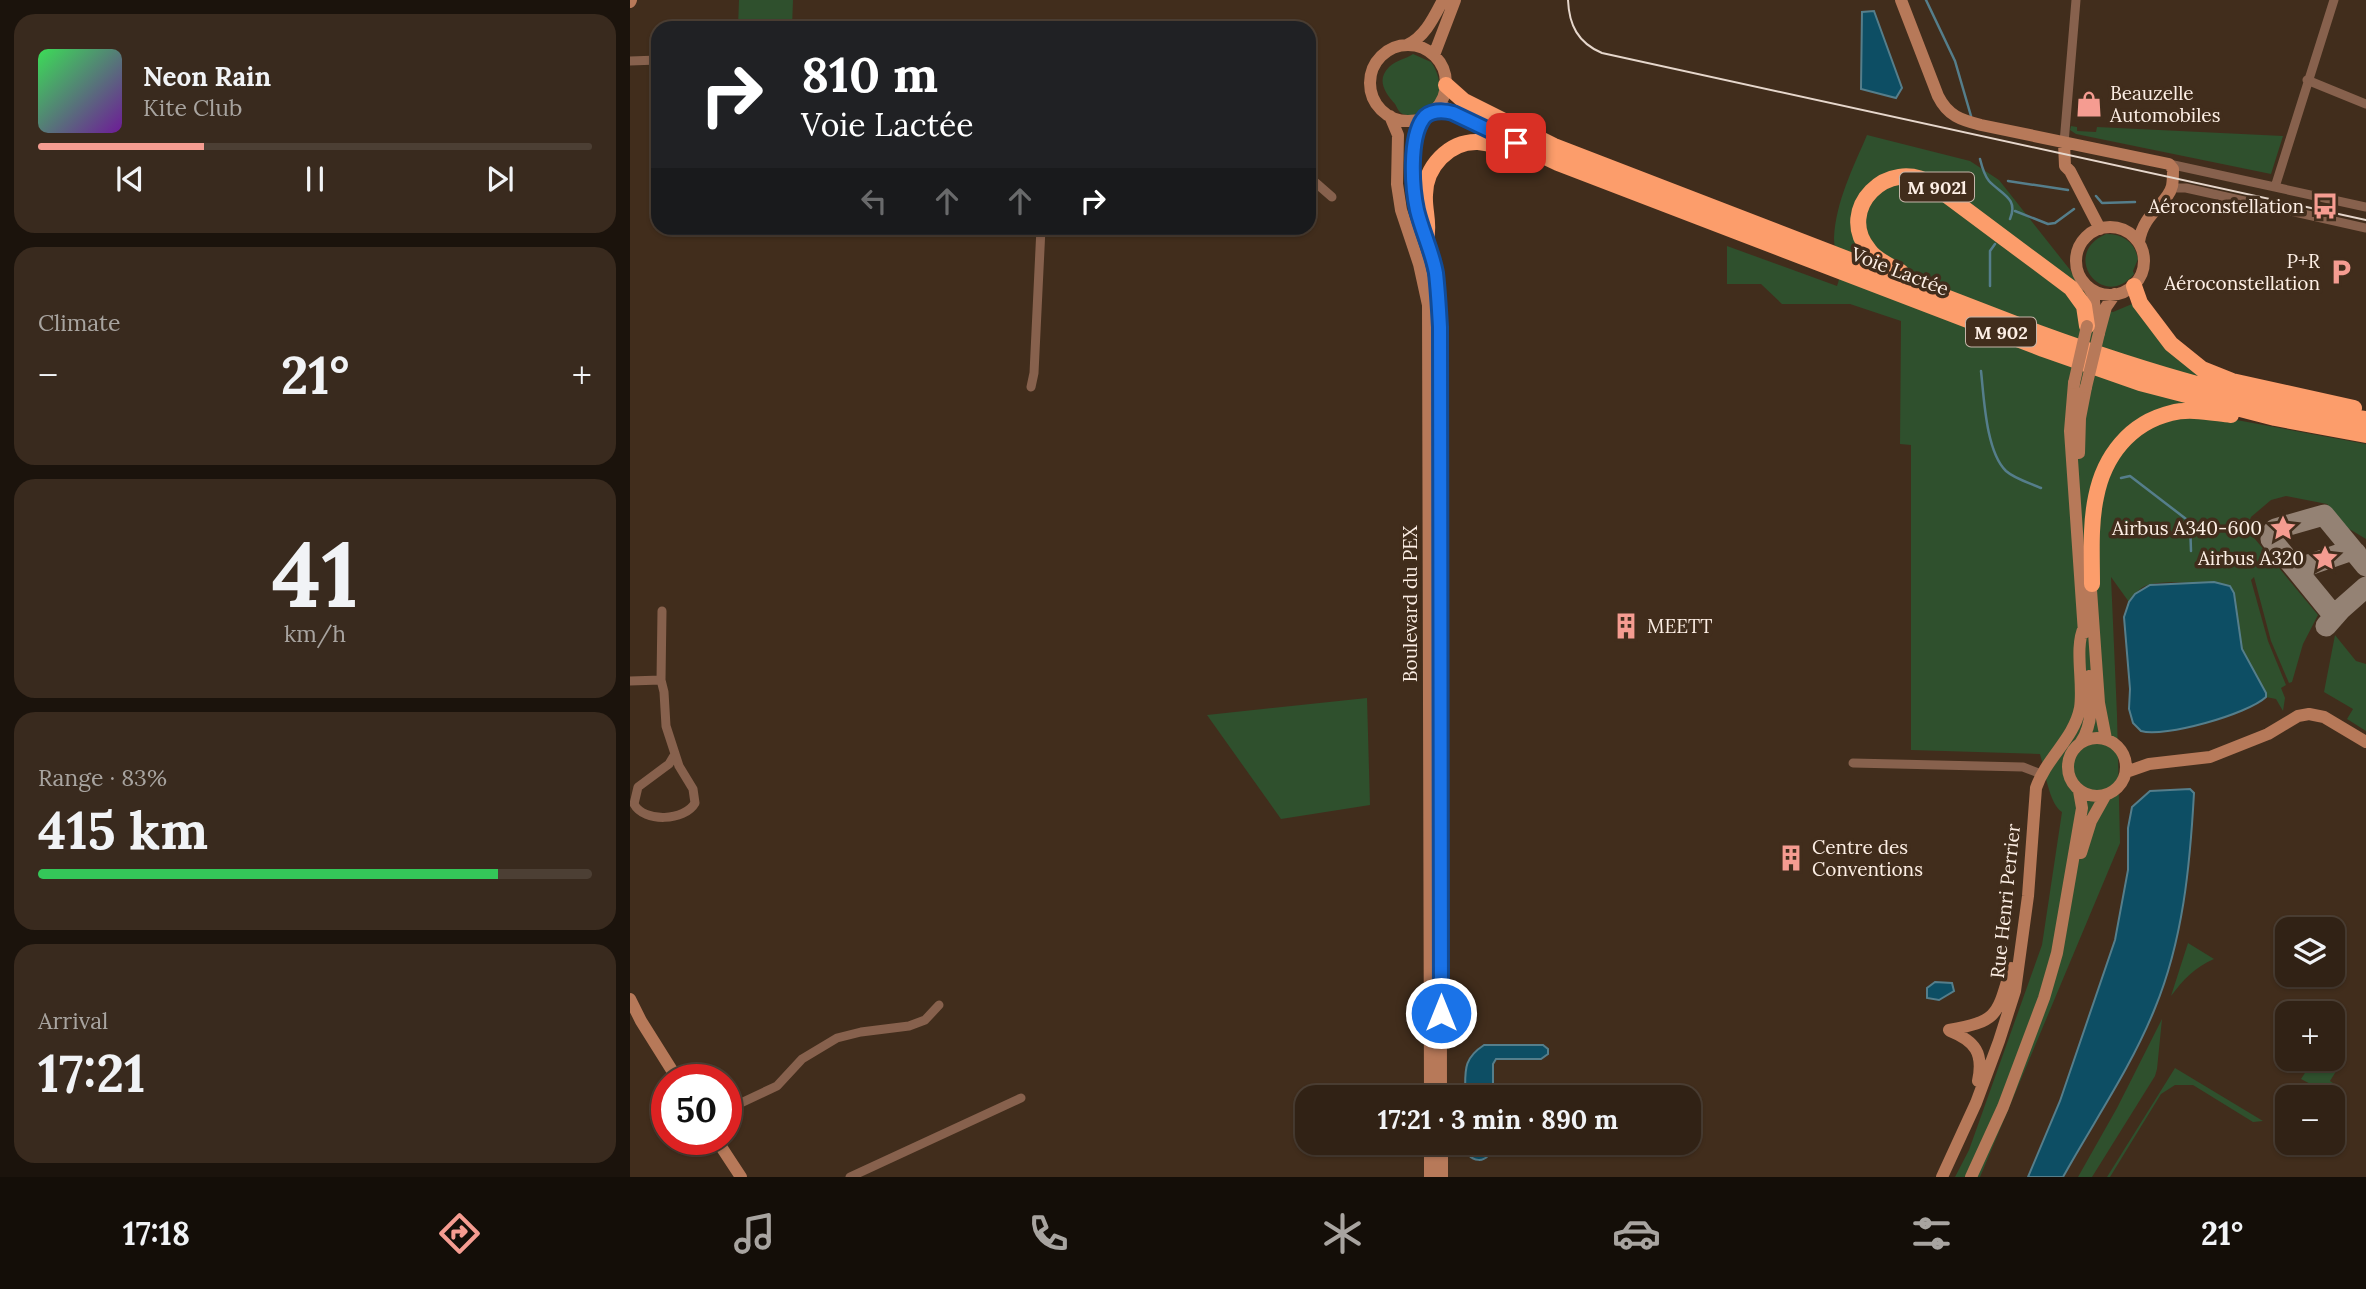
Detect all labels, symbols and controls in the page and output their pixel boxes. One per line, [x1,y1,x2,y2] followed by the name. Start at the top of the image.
[801,43,938,105] text: 810 m
[686,49,777,140] icon: right
[143,60,271,93] text: Neon Rain
[2109,81,2221,127] place label: Beauzelle Automobiles
[2074,89,2104,119] shop icon: Beauzelle Automobiles
[143,93,242,122] text: Kite Club
[801,104,974,145] text: Voie Lactée
[1486,113,1546,173] pin
[1497,124,1535,162] icon: arrive
[111,160,149,198] icon: previous
[296,160,334,198] icon: pause
[481,160,519,198] icon: next
[1900,172,1974,202] road number: M 902l
[855,182,893,220] icon: left
[928,182,966,220] icon: ahead
[1001,182,1039,220] icon: ahead
[1074,182,1112,220] icon: right
[2310,191,2340,221] bus stop icon: Aéroconstellation
[2147,194,2304,218] place label: Aéroconstellation
[1847,241,1952,301] street label: Voie Lactée
[2163,249,2320,295] place label: P+R Aéroconstellation
[2326,257,2356,287] parking icon: P+R Aéroconstellation
[38,308,120,337] text: Climate
[1966,318,2036,346] road number: M 902
[281,342,349,408] text: 21°
[38,351,58,399] text: −
[572,351,592,399] text: +
[2268,513,2298,543] place icon: Airbus A340-600
[272,515,358,632] text: 41
[2111,516,2262,540] place label: Airbus A340-600
[1398,525,1422,682] street label: Boulevard du PEX
[2310,543,2340,573] place icon: Airbus A320
[2197,546,2304,570] place label: Airbus A320
[1611,611,1641,641] building icon: MEETT
[1647,614,1712,638] place label: MEETT
[284,619,346,648] text: km/h
[38,763,167,792] text: Range · 83%
[38,797,208,863] text: 415 km
[1985,822,2025,979] street label: Rue Henri Perrier
[1812,835,1923,881] place label: Centre des Conventions
[1776,843,1806,873] building icon: Centre des Conventions
[2275,917,2345,1155] map controls
[2275,917,2345,987] button: layers
[1404,976,1478,1050] position arrow
[2275,1001,2345,1071] button: +
[38,1006,108,1035] text: Arrival
[38,1040,145,1106] text: 17:21
[651,1064,742,1155] speed limit sign: 50
[2275,1085,2345,1155] button: −
[1378,1103,1618,1136] text: 17:21 · 3 min · 890 m
[435,1209,484,1258] icon: directions
[730,1209,779,1258] icon: music
[1024,1209,1073,1258] icon: phone
[1318,1209,1367,1258] icon: climate
[1612,1209,1661,1258] icon: car
[1907,1209,1956,1258] icon: filters
[123,1213,190,1254] text: 17:18
[2201,1213,2243,1254] text: 21°

